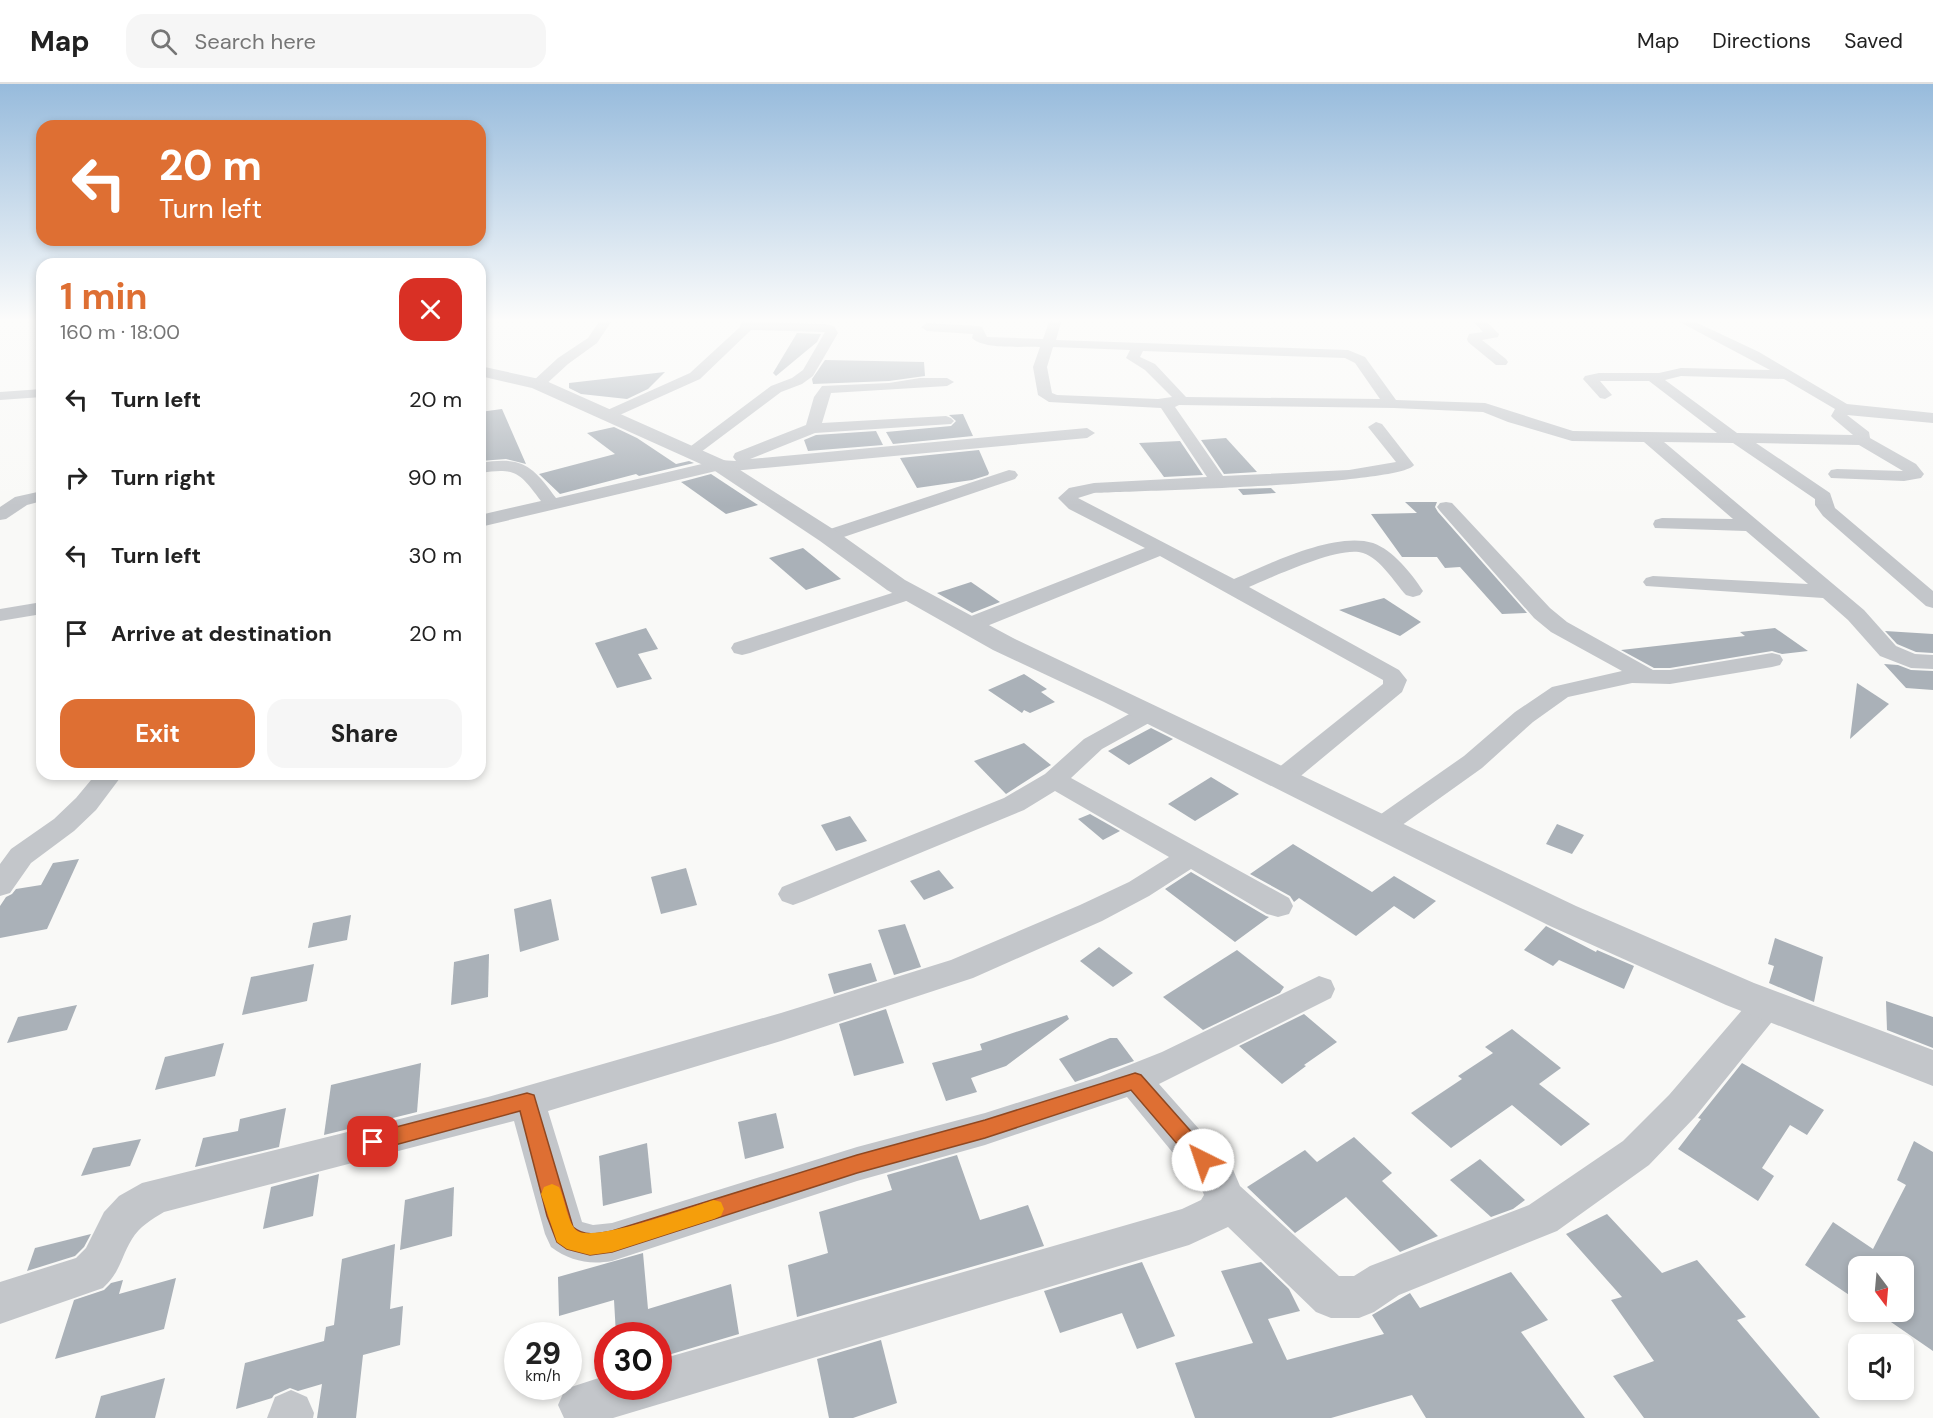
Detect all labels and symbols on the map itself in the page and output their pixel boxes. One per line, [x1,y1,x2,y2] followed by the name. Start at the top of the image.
[347,1116,398,1167] pin
[1171,1128,1235,1192] position arrow
[1848,1256,1914,1322] north arrow
[594,1322,672,1400] speed limit sign: 30

